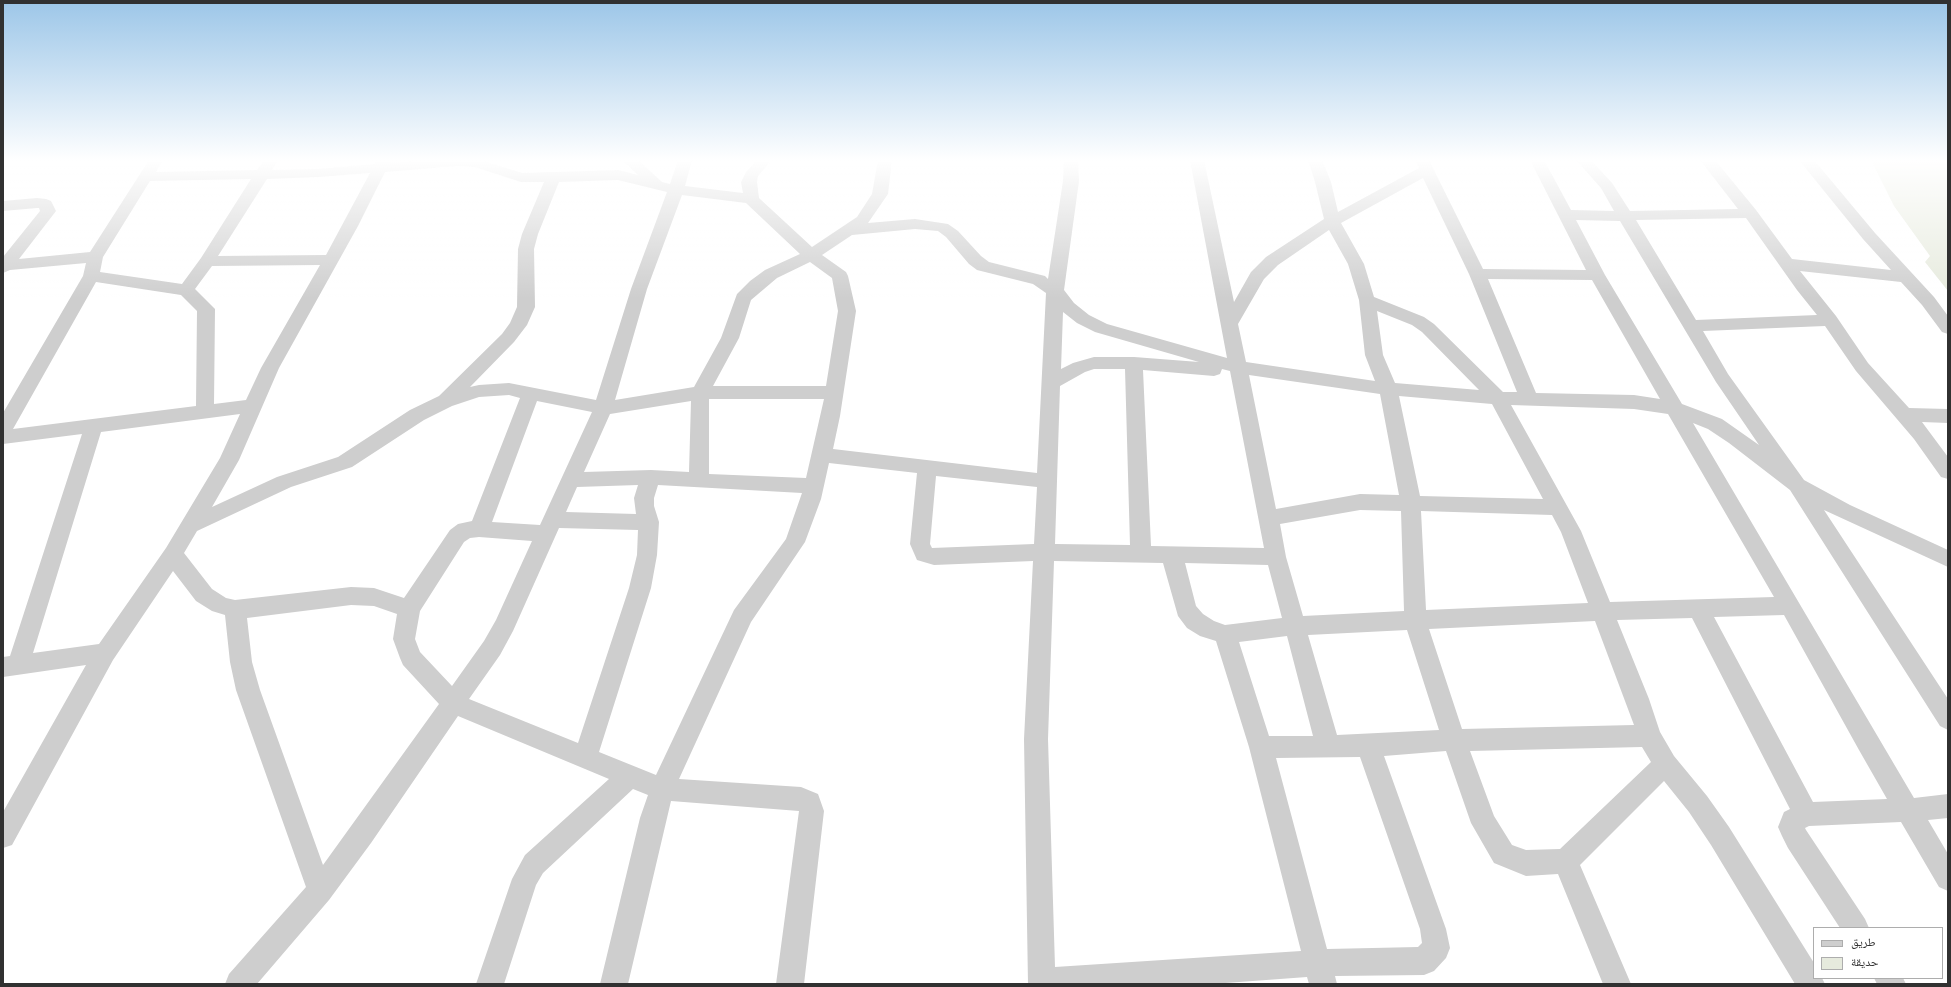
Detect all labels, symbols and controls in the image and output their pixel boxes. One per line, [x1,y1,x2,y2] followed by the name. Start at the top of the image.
[1813,927,1943,979] legend
[1851,933,1876,950] text: طريق
[1851,953,1879,970] text: حديقة

